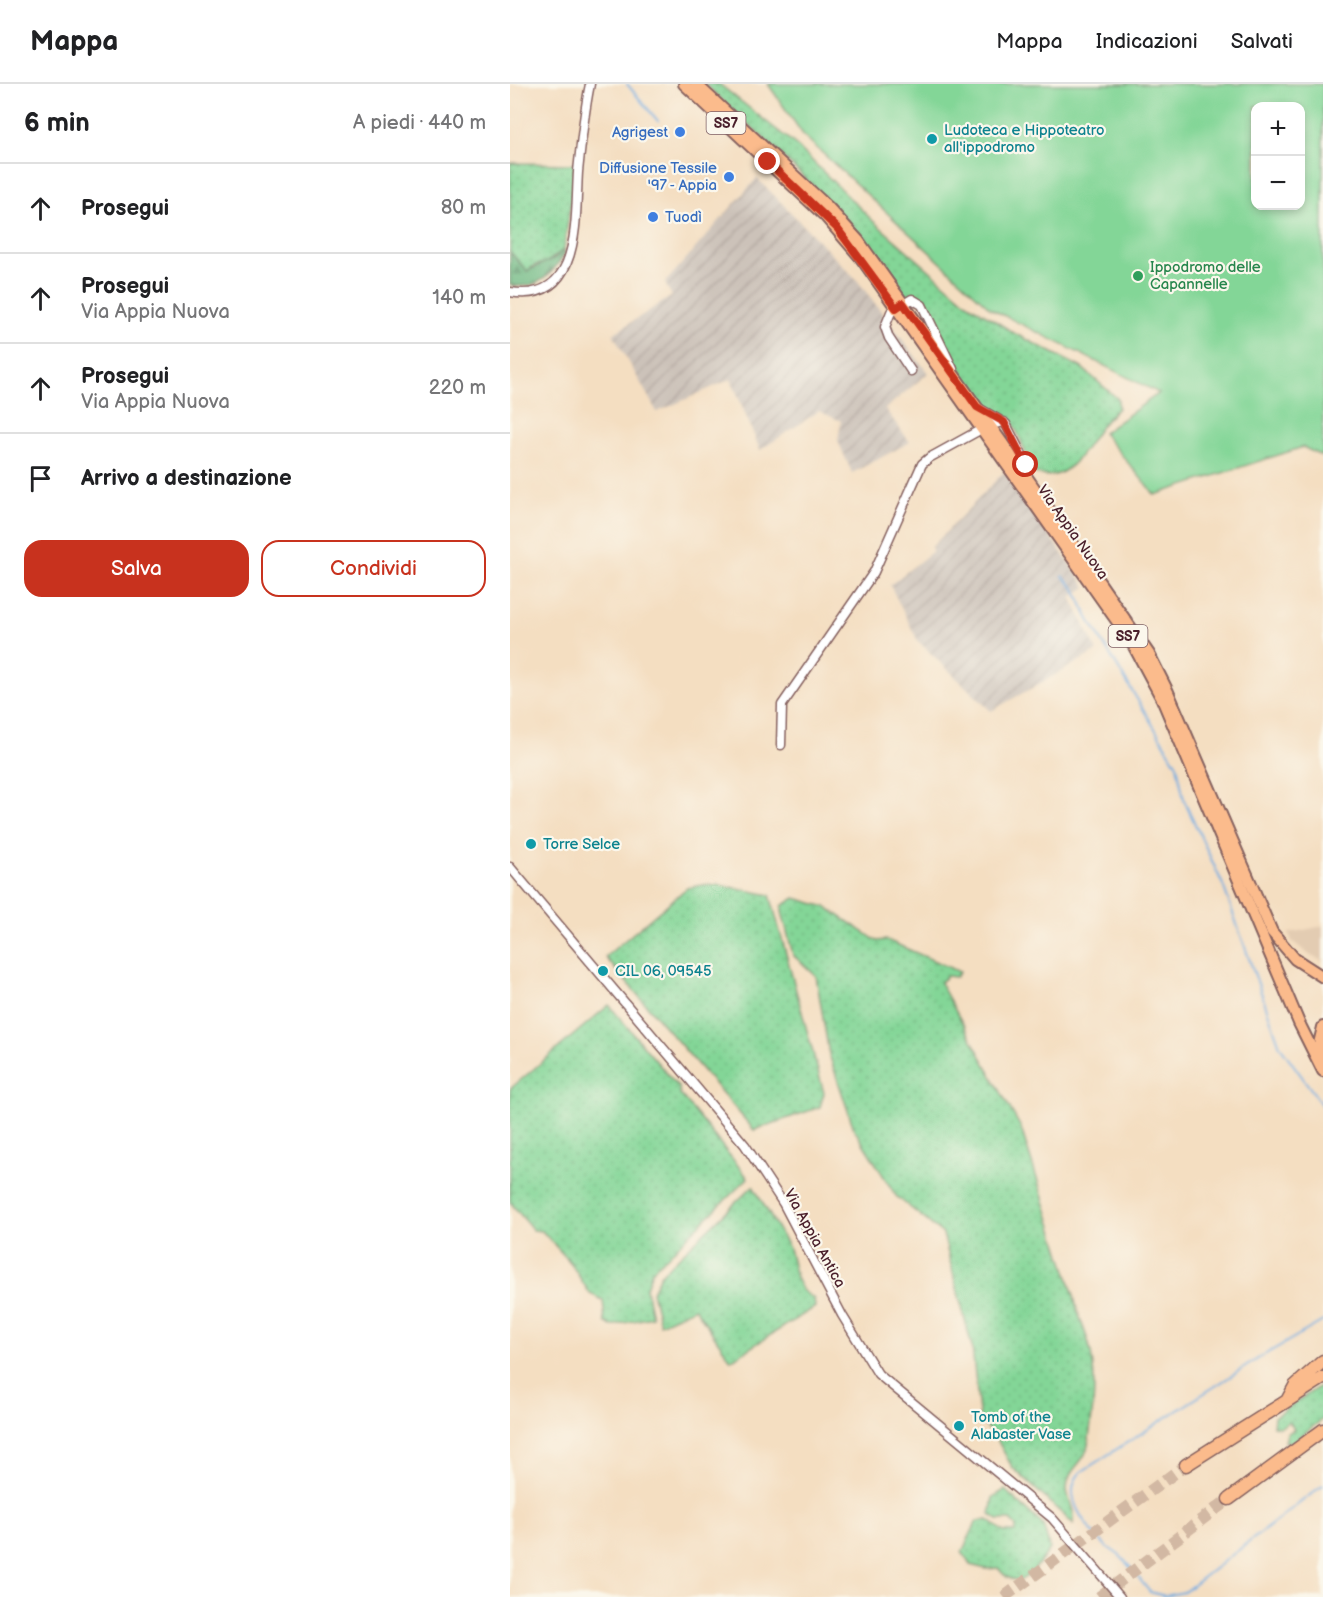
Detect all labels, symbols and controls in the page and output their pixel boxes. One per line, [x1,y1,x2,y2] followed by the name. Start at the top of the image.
[30,25,118,58] text: Mappa
[996,29,1063,54] text: Mappa
[1096,29,1198,54] text: Indicazioni
[1231,29,1293,54] text: Salvati
[1251,102,1305,210] map controls
[1251,102,1305,156] button: +
[24,108,90,139] text: 6 min
[353,111,486,135] text: A piedi · 440 m
[706,112,746,134] road number: SS7
[944,121,1104,157] place label: Ludoteca e Hippoteatro all'ippodromo
[612,123,668,142] place label: Agrigest
[673,125,687,139] marker: Agrigest
[925,132,939,146] marker: Ludoteca e Hippoteatro all'ippodromo
[754,148,780,174] route end
[1251,156,1305,210] button: −
[599,159,717,195] place label: Diffusione Tessile '97 - Appia
[722,170,736,184] marker: Diffusione Tessile '97 - Appia
[24,192,57,225] icon: ahead
[81,195,169,222] text: Prosegui
[441,196,486,220] text: 80 m
[665,208,702,227] place label: Tuodì
[646,210,660,224] marker: Tuodì
[1150,258,1261,294] place label: Ippodromo delle Capannelle
[1131,269,1145,283] marker: Ippodromo delle Capannelle
[81,273,169,300] text: Prosegui
[24,282,57,315] icon: ahead
[432,286,486,310] text: 140 m
[81,300,230,324] text: Via Appia Nuova
[81,363,169,390] text: Prosegui
[24,372,57,405] icon: ahead
[429,376,486,400] text: 220 m
[81,390,230,414] text: Via Appia Nuova
[1012,451,1038,477] route start
[24,462,57,495] icon: arrive
[81,465,292,492] text: Arrivo a destinazione
[1033,481,1112,583] street label: Via Appia Nuova
[24,540,249,597] button: Salva
[261,540,486,597] button: Condividi
[1108,625,1148,647] road number: SS7
[543,835,620,854] place label: Torre Selce
[524,837,538,851] marker: Torre Selce
[615,962,712,981] place label: CIL 06, 09545
[596,964,610,978] marker: CIL 06, 09545
[780,1185,850,1291] street label: Via Appia Antica
[971,1408,1071,1444] place label: Tomb of the Alabaster Vase
[952,1419,966,1433] marker: Tomb of the Alabaster Vase

